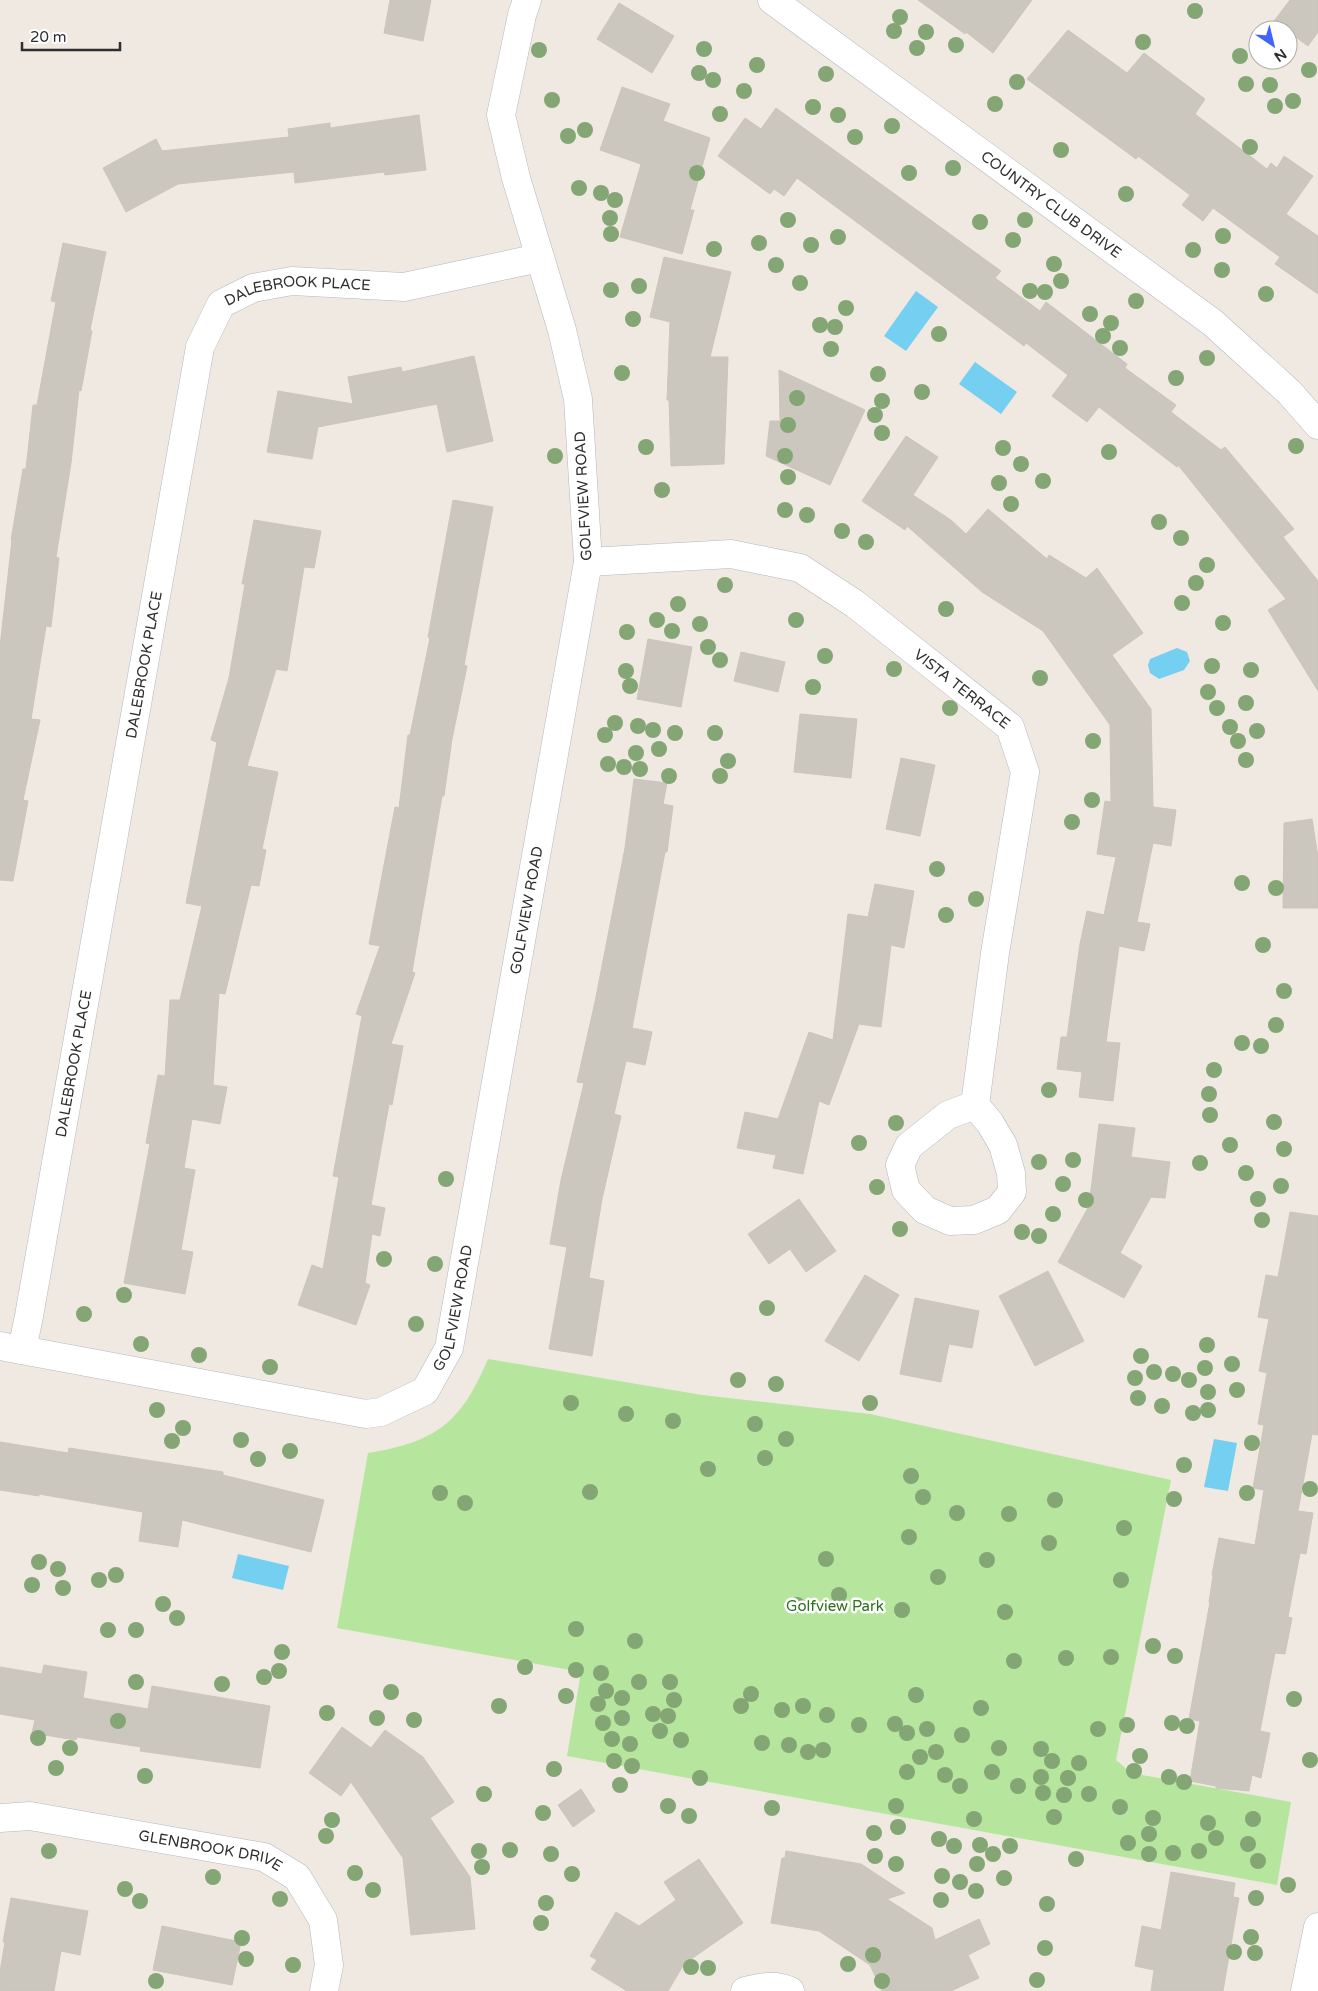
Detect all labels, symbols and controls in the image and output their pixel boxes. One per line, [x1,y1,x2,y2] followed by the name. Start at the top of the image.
[22,20,120,52] scale bar
[1248,20,1298,70] north arrow
[30,28,67,46] text: 20 m
[1271,45,1290,65] text: N
[977,147,1125,262] street label: COUNTRY CLUB DRIVE
[221,272,371,310] street label: DALEBROOK PLACE
[571,431,595,561] street label: GOLFVIEW ROAD
[122,590,166,740] street label: DALEBROOK PLACE
[910,645,1014,733] street label: VISTA TERRACE
[506,845,547,976] street label: GOLFVIEW ROAD
[52,989,95,1139] street label: DALEBROOK PLACE
[429,1244,476,1374] street label: GOLFVIEW ROAD
[786,1597,884,1615] park label: Golfview Park
[137,1826,286,1875] street label: GLENBROOK DRIVE

